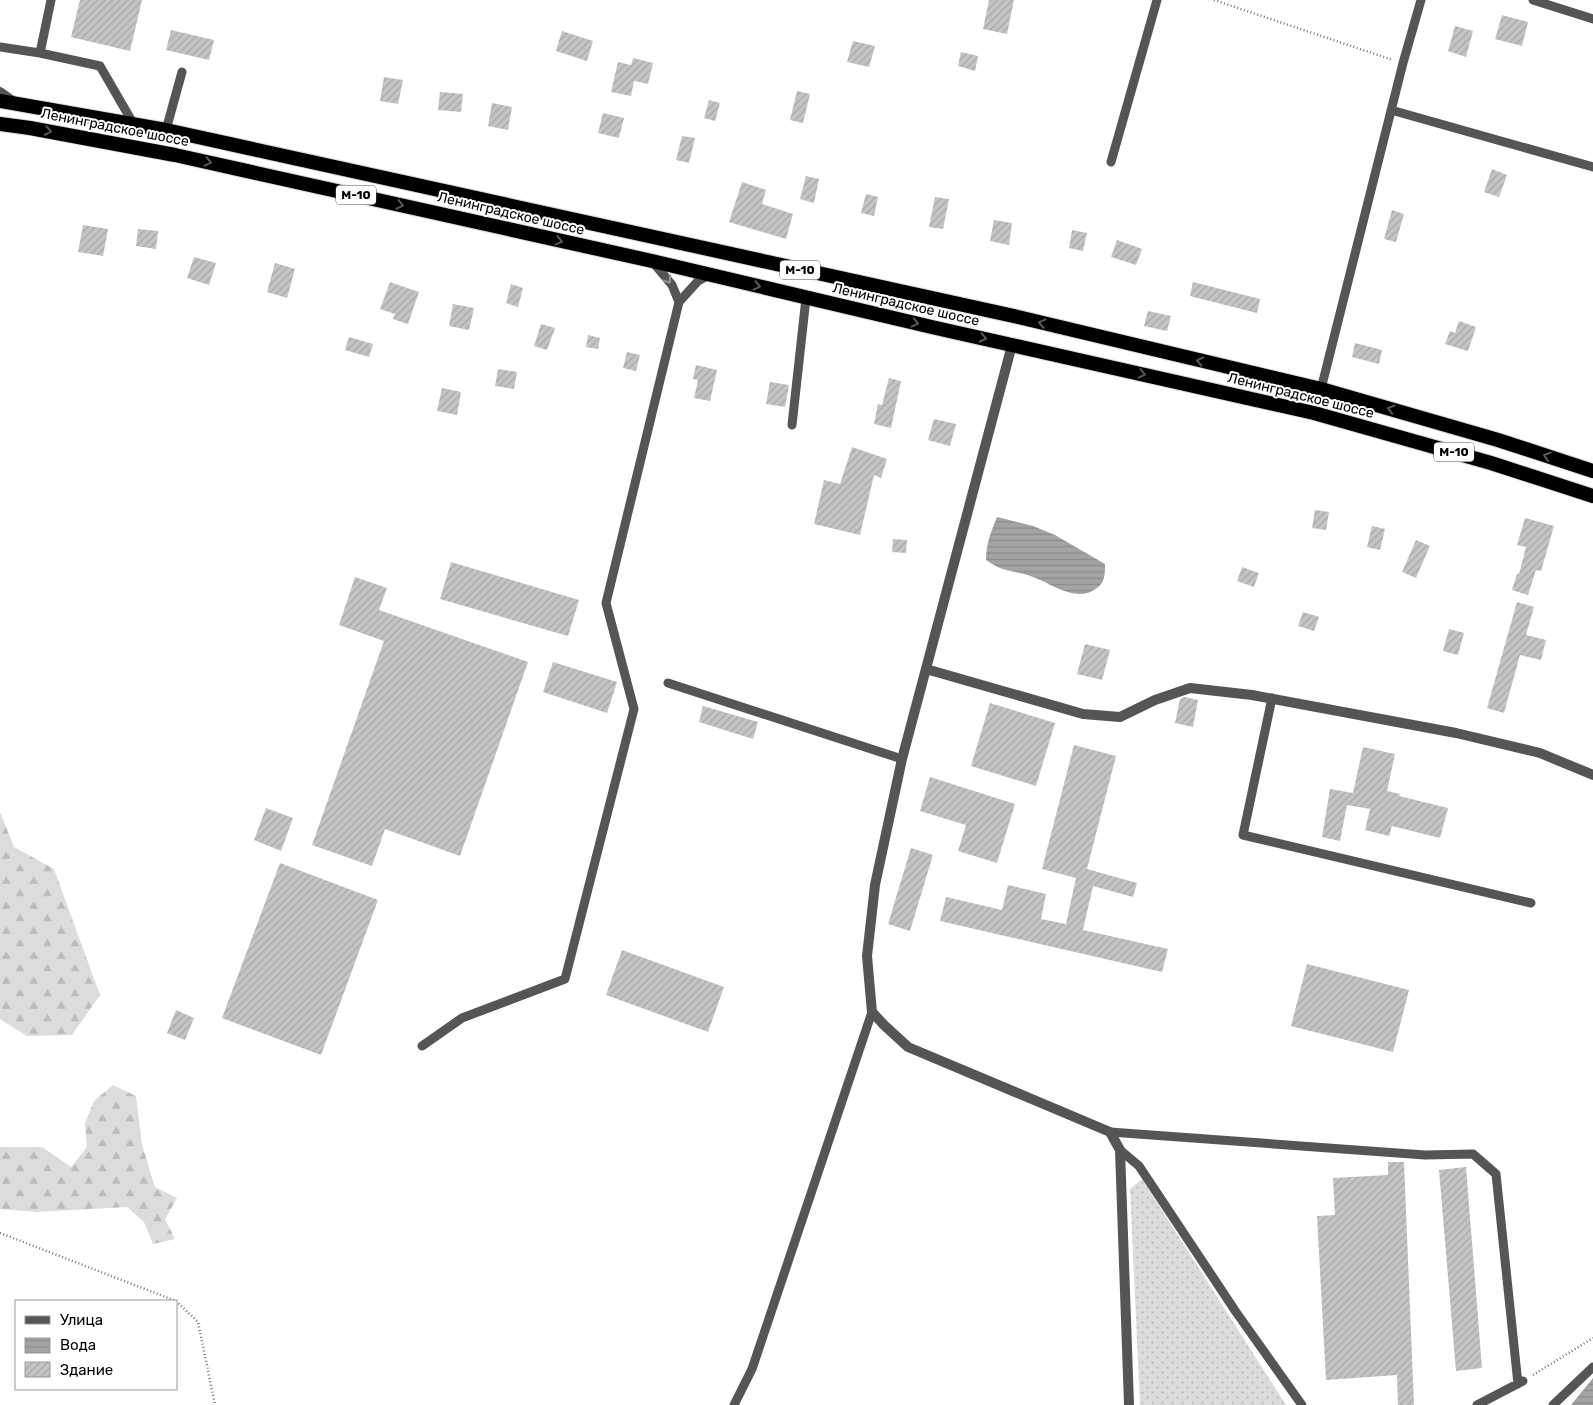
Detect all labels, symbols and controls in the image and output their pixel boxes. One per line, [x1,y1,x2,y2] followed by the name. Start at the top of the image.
[39,105,190,150] street label: Ленинградское шоссе
[44,126,53,136] one-way arrow
[203,156,212,167] one-way arrow
[336,186,376,204] road number: М-10
[436,188,586,239] street label: Ленинградское шоссе
[396,199,405,210] one-way arrow
[555,235,563,246] one-way arrow
[780,260,820,280] road number: М-10
[662,275,671,284] one-way arrow
[831,279,981,330] street label: Ленинградское шоссе
[752,280,761,291] one-way arrow
[911,317,920,328] one-way arrow
[1037,318,1046,329] one-way arrow
[979,333,988,343] one-way arrow
[1195,356,1204,367] one-way arrow
[1138,368,1146,379] one-way arrow
[1226,369,1376,422] street label: Ленинградское шоссе
[1387,404,1396,415] one-way arrow
[1434,442,1474,462] road number: М-10
[1543,452,1551,462] one-way arrow
[15,1300,178,1390] legend
[60,1311,103,1329] text: Улица
[60,1336,96,1354] text: Вода
[60,1361,113,1379] text: Здание

